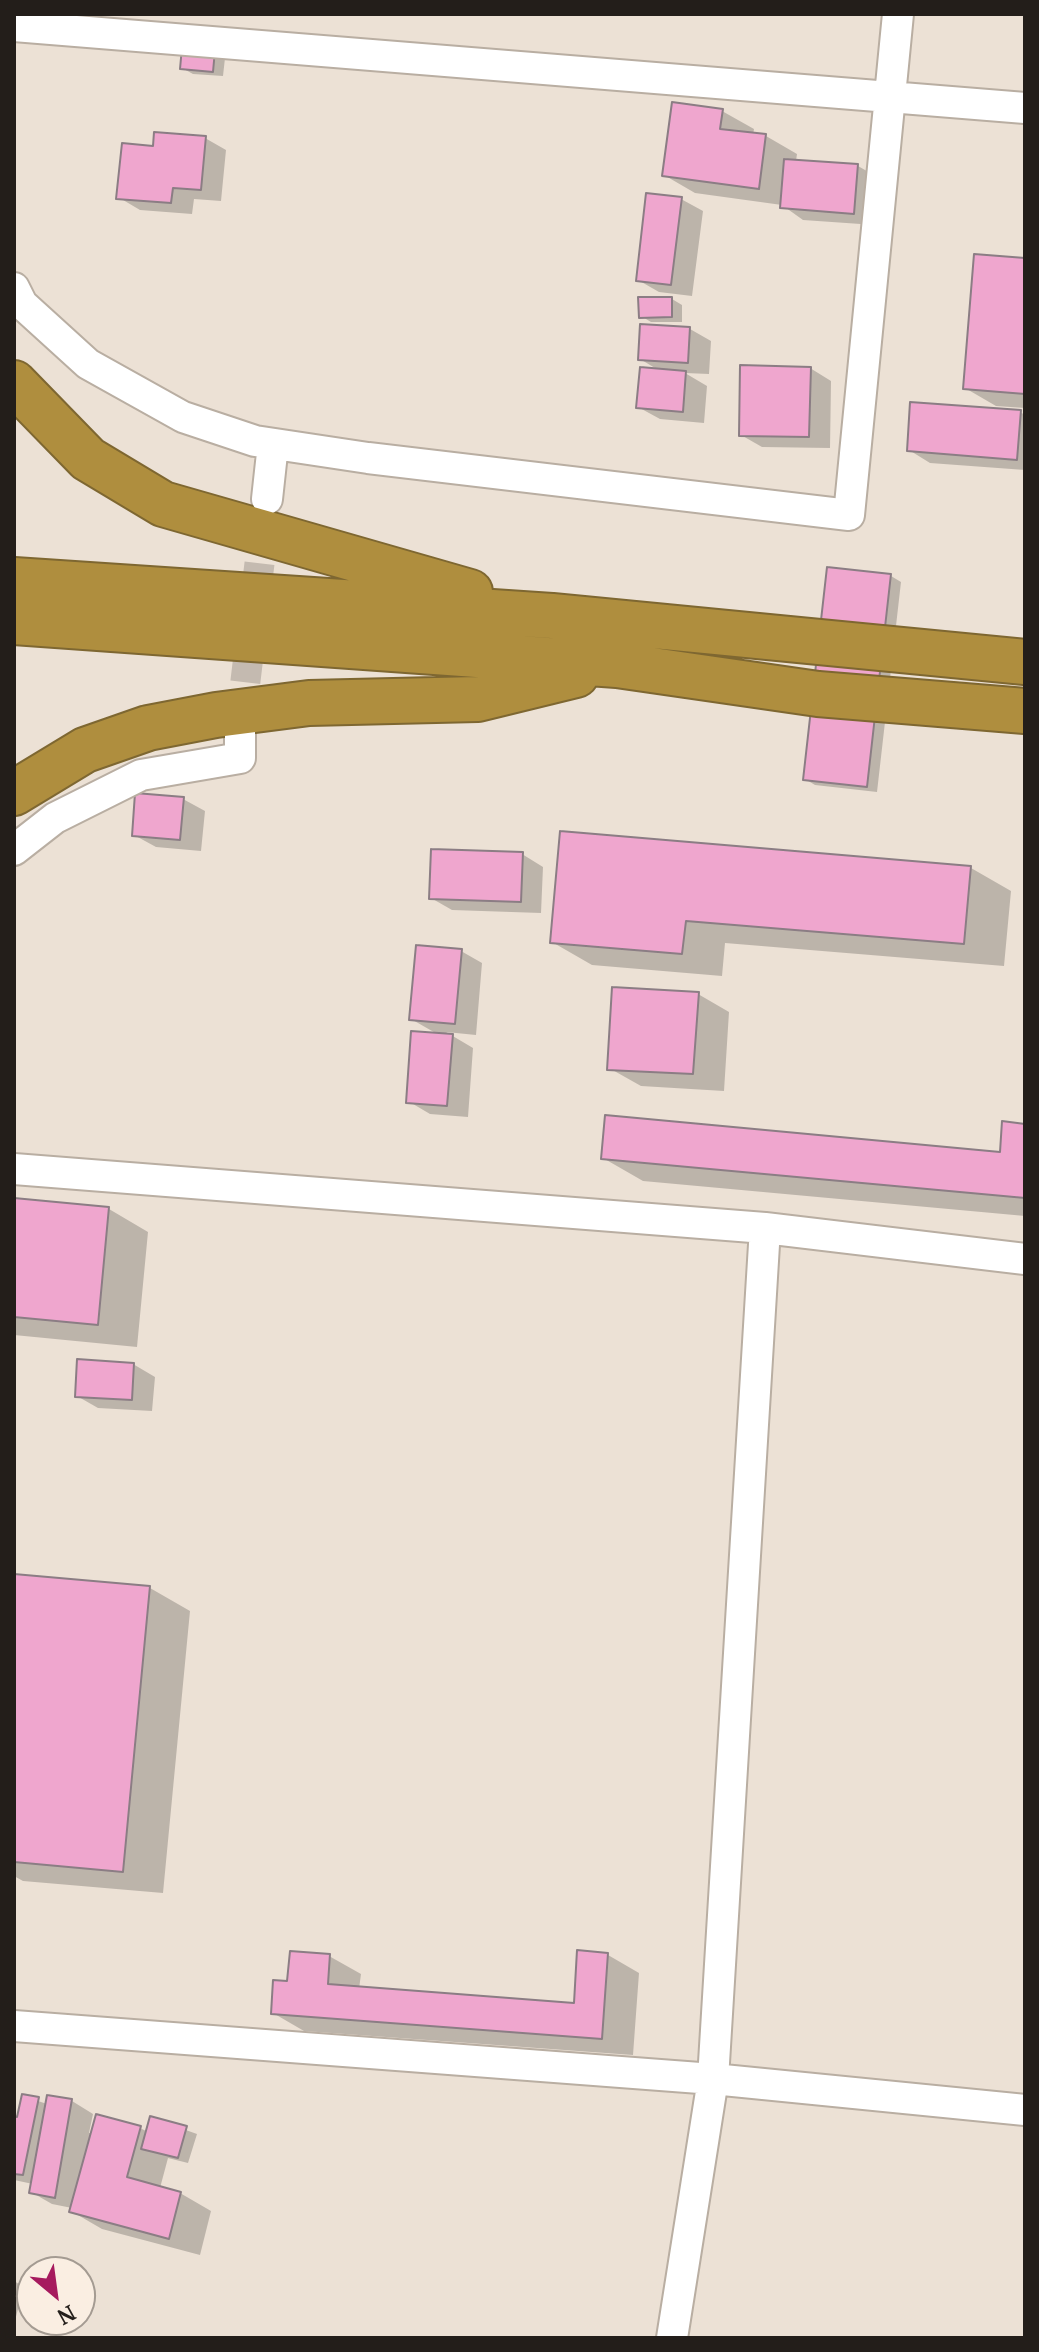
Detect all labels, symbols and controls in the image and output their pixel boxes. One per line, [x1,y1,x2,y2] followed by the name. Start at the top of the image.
[16,2256,96,2336] north arrow
[53,2299,81,2332] text: N

